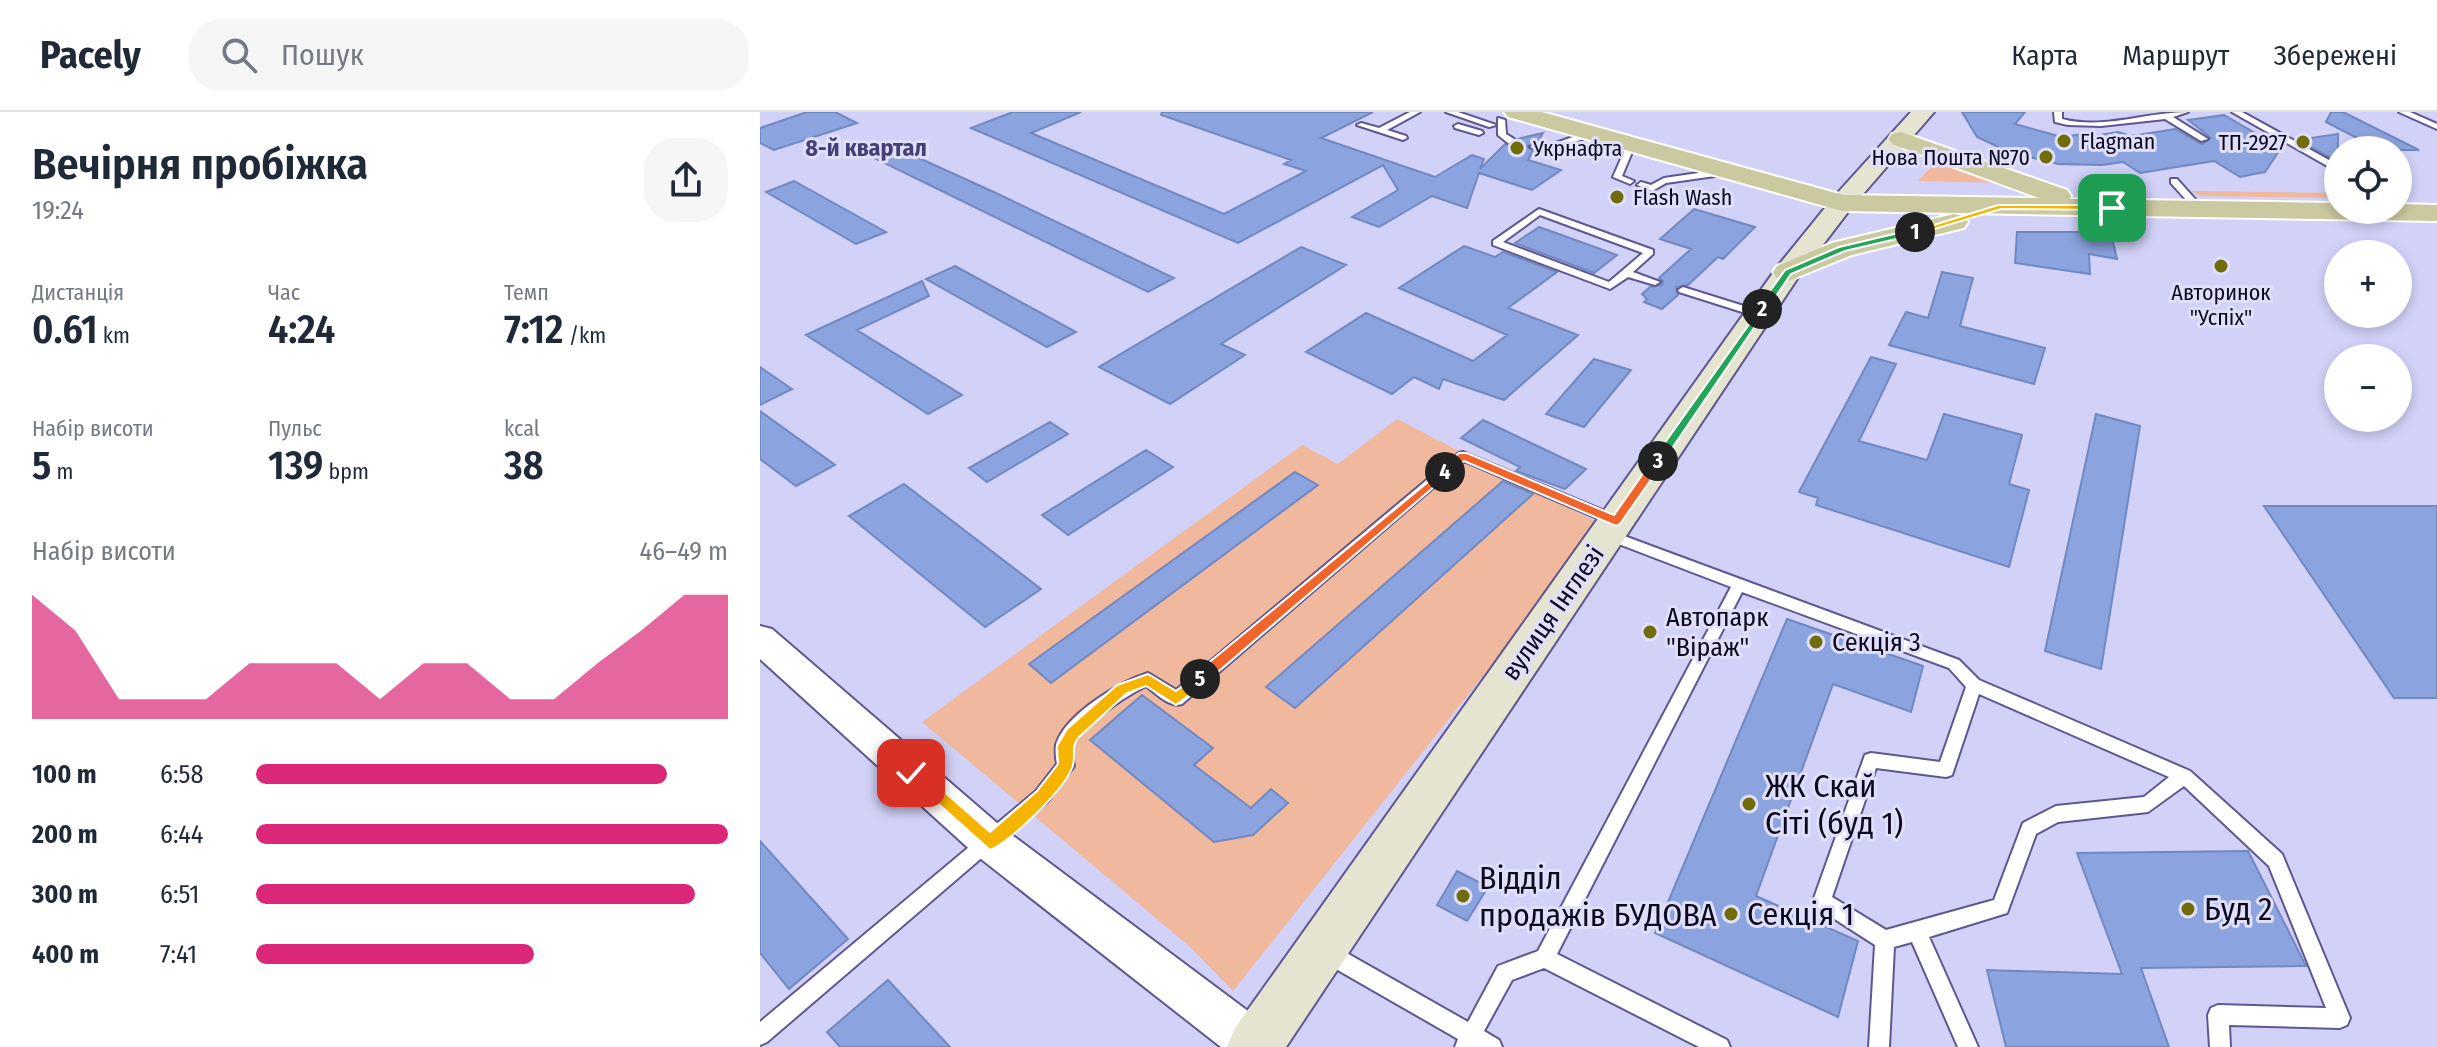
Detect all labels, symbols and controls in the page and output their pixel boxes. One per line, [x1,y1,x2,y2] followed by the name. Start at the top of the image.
[189,19,749,91] search box
[40,32,141,78] text: Pacely
[217,33,261,77] icon: search
[281,37,364,73] text: Пошук
[2011,39,2078,72] text: Карта
[2122,39,2229,72] text: Маршрут
[2273,39,2397,72] text: Збережені
[2080,128,2155,155] place label: Flagman
[2218,129,2287,156] place label: ТП-2927
[2055,132,2073,150] marker: Flagman
[2294,133,2312,151] marker: ТП-2927
[805,134,927,162] district label: 8-й квартал
[1532,135,1622,162] place label: Укрнафта
[2324,136,2412,432] map controls
[2324,136,2412,224] button: locate
[32,138,368,191] text: Вечірня пробіжка
[644,138,728,222] button: share
[1508,139,1526,157] marker: Укрнафта
[1872,144,2030,171] place label: Нова Пошта №70
[2037,148,2055,166] marker: Нова Пошта №70
[2078,174,2146,242] pin
[1633,184,1732,211] place label: Flash Wash
[2090,186,2134,230] icon: arrive
[1608,188,1626,206] marker: Flash Wash
[32,195,84,226] text: 19:24
[1895,212,1935,252] pin: 1
[1910,218,1920,245] text: 1
[2324,240,2412,328] button: +
[2212,257,2230,275] marker: Авторинок "Успіх"
[32,279,124,306] text: Дистанція
[268,279,300,306] text: Час
[504,279,549,306] text: Темп
[2171,279,2271,331] place label: Авторинок "Успіх"
[1742,289,1782,329] pin: 2
[1757,295,1767,322] text: 2
[32,306,98,354] text: 0.61
[268,306,335,354] text: 4:24
[504,306,563,354] text: 7:12
[98,322,130,349] text: km
[563,322,606,349] text: /km
[2324,344,2412,432] button: −
[32,415,154,442] text: Набір висоти
[268,415,322,442] text: Пульс
[504,415,540,442] text: kcal
[1638,441,1678,481] pin: 3
[32,442,51,490] text: 5
[268,442,323,490] text: 139
[504,442,544,490] text: 38
[1653,447,1663,474] text: 3
[1425,452,1465,492] pin: 4
[51,458,73,485] text: m
[323,458,369,485] text: bpm
[1439,458,1451,485] text: 4
[32,536,176,567] text: Набір висоти
[640,536,728,567] text: 46–49 m
[1495,540,1611,686] street label: вулиця Інглезі
[1666,602,1768,663] place label: Автопарк "Віраж"
[1641,623,1659,641] marker: Автопарк "Віраж"
[1832,627,1921,658] place label: Секція 3
[1807,633,1825,651] marker: Секція 3
[1180,659,1220,699] pin: 5
[1195,665,1205,692] text: 5
[877,739,945,807] pin
[889,751,933,795] icon: check
[32,759,97,790] text: 100 m
[160,759,203,790] text: 6:58
[1765,767,1903,842] place label: ЖК Скай Сіті (буд 1)
[1740,795,1758,813] marker: ЖК Скай Сіті (буд 1)
[32,819,98,850] text: 200 m
[160,819,203,850] text: 6:44
[1479,859,1717,934] place label: Відділ продажів БУДОВА
[32,879,98,910] text: 300 m
[160,879,199,910] text: 6:51
[1454,887,1472,905] marker: Відділ продажів БУДОВА
[2204,890,2272,928] place label: Буд 2
[1747,895,1854,933] place label: Секція 1
[2179,900,2197,918] marker: Буд 2
[1722,905,1740,923] marker: Секція 1
[32,939,99,970] text: 400 m
[160,939,197,970] text: 7:41

